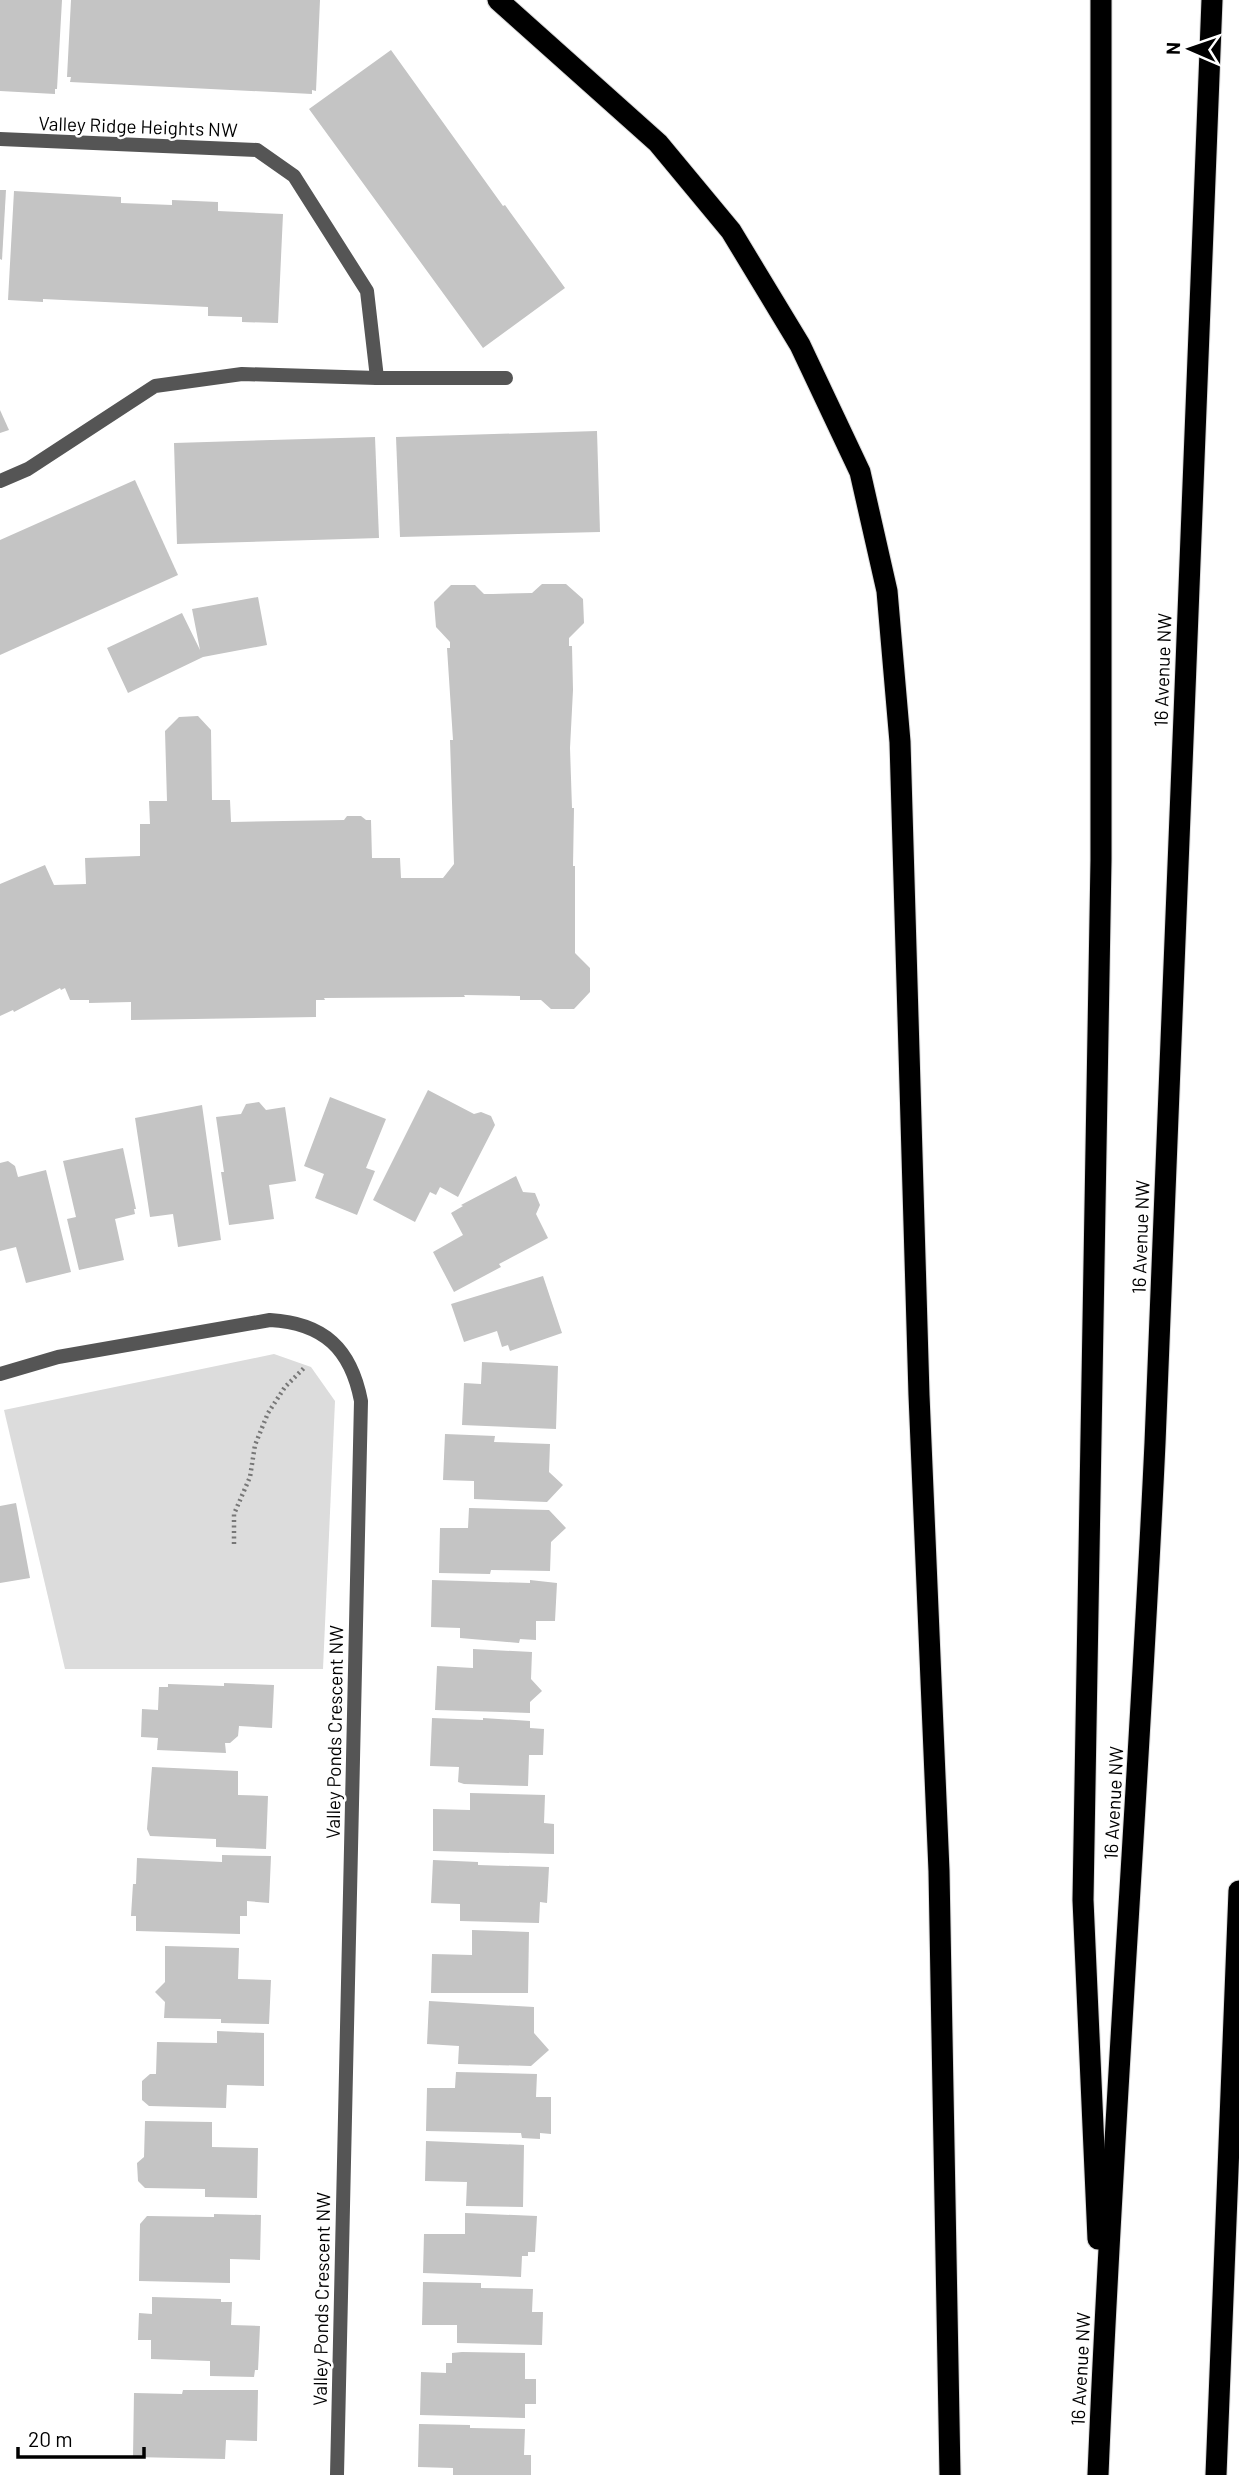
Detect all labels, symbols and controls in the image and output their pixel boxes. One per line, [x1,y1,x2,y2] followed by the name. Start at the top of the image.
[1155,14,1225,84] north arrow
[1161,42,1184,55] text: N
[38,111,238,141] street label: Valley Ridge Heights NW
[1149,612,1175,727] street label: 16 Avenue NW
[1127,1179,1153,1294] street label: 16 Avenue NW
[321,1625,347,1839] street label: Valley Ponds Crescent NW
[1099,1745,1127,1861] street label: 16 Avenue NW
[308,2192,334,2406] street label: Valley Ponds Crescent NW
[1066,2311,1094,2427] street label: 16 Avenue NW
[18,2416,144,2460] scale bar
[28,2426,73,2451] text: 20 m

